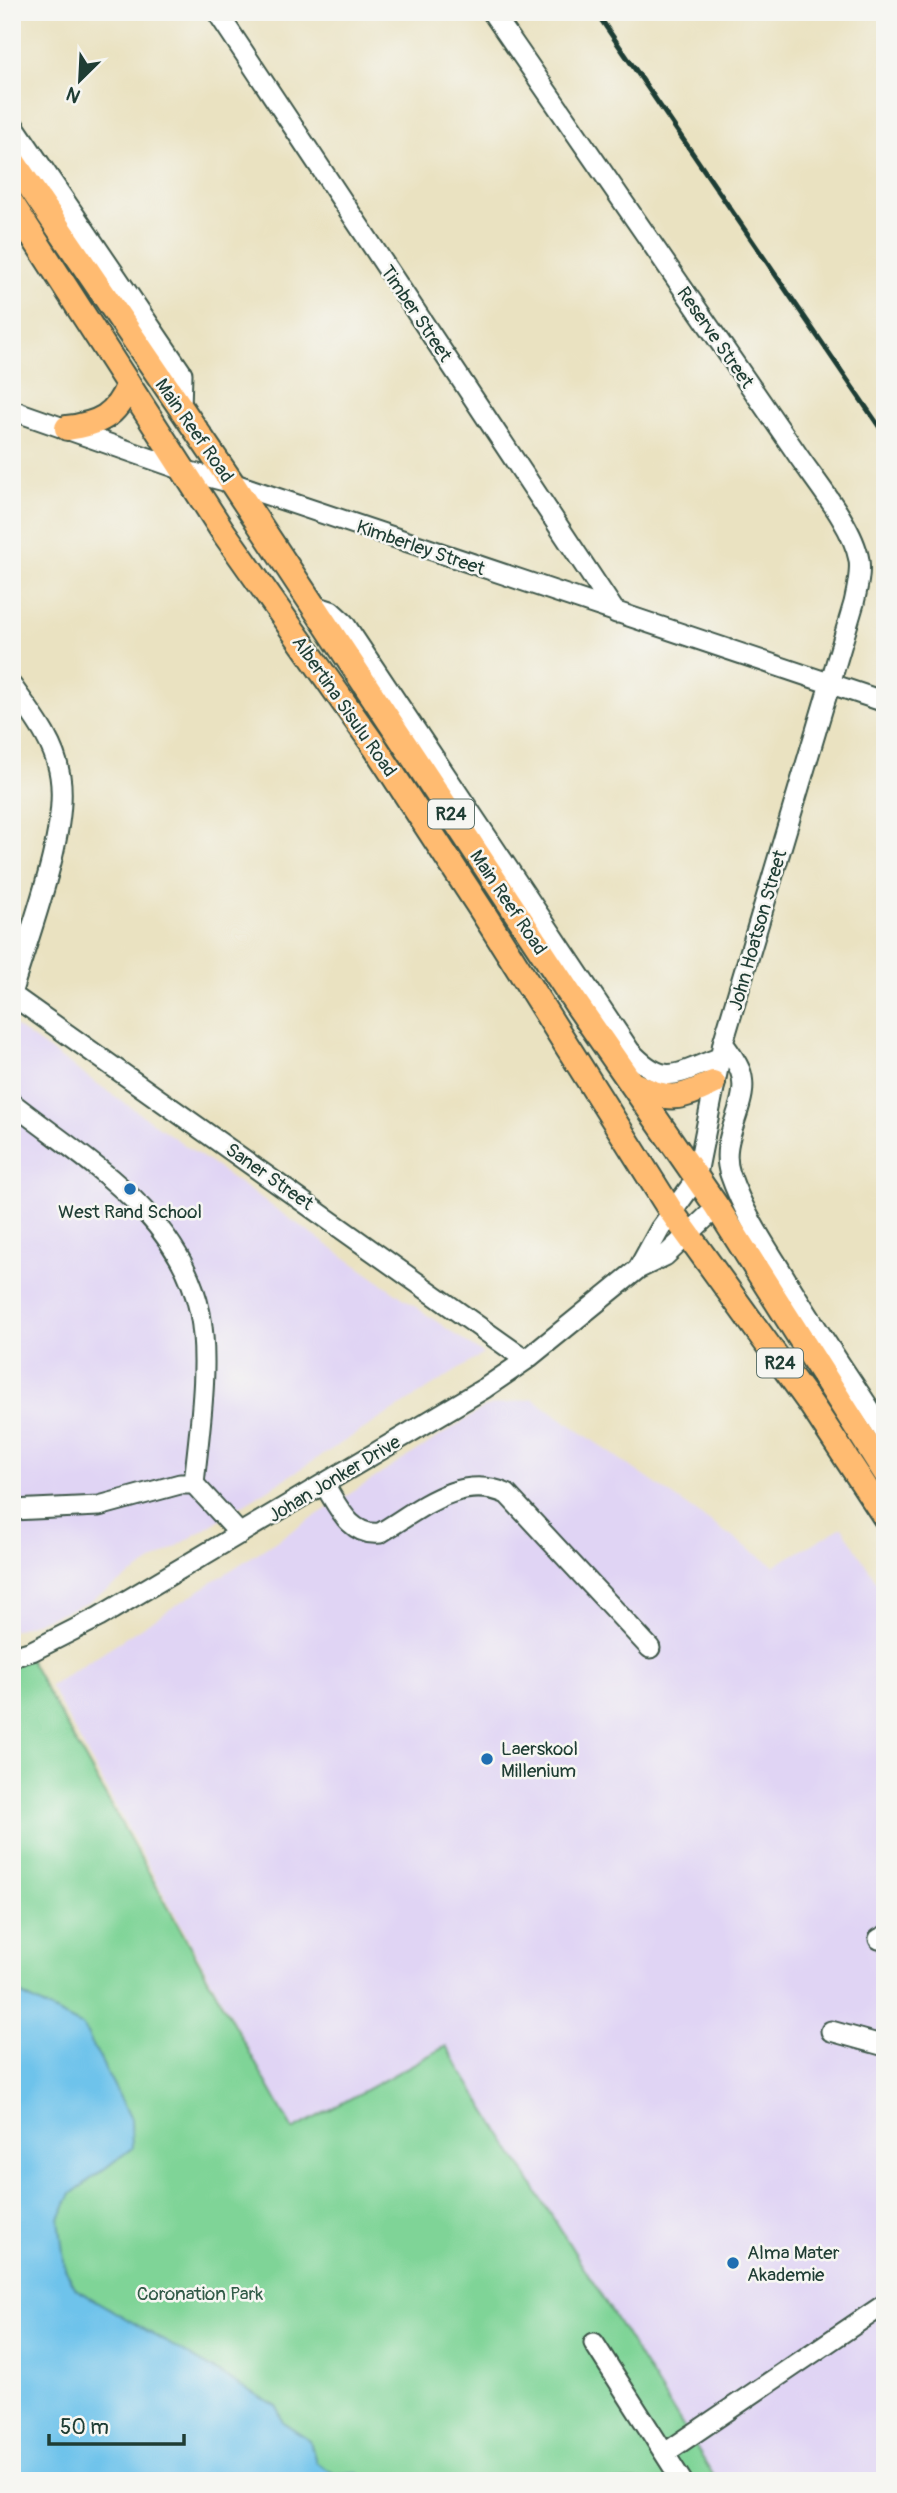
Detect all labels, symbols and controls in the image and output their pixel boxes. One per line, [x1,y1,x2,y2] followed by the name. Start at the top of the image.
[46,46,116,116] north arrow
[63,81,84,108] text: N
[375,261,457,367] street label: Timber Street
[671,282,759,393] street label: Reserve Street
[150,374,239,487] street label: Main Reef Road
[353,515,488,581] street label: Kimberley Street
[287,631,402,782] street label: Albertina Sisulu Road
[428,800,474,828] road number: R24
[464,845,552,960] street label: Main Reef Road
[724,847,792,1013] street label: John Hoatson Street
[221,1138,318,1216] street label: Saner Street
[122,1181,138,1197] marker: West Rand School
[58,1200,202,1224] place label: West Rand School
[757,1348,803,1378] road number: R24
[264,1430,406,1528] street label: Johan Jonker Drive
[501,1737,578,1783] place label: Laerskool Millenium
[479,1751,495,1767] marker: Laerskool Millenium
[747,2241,840,2287] place label: Alma Mater Akademie
[725,2255,741,2271] marker: Alma Mater Akademie
[137,2282,263,2306] park label: Coronation Park
[49,2402,184,2446] scale bar
[60,2414,109,2441] text: 50 m

